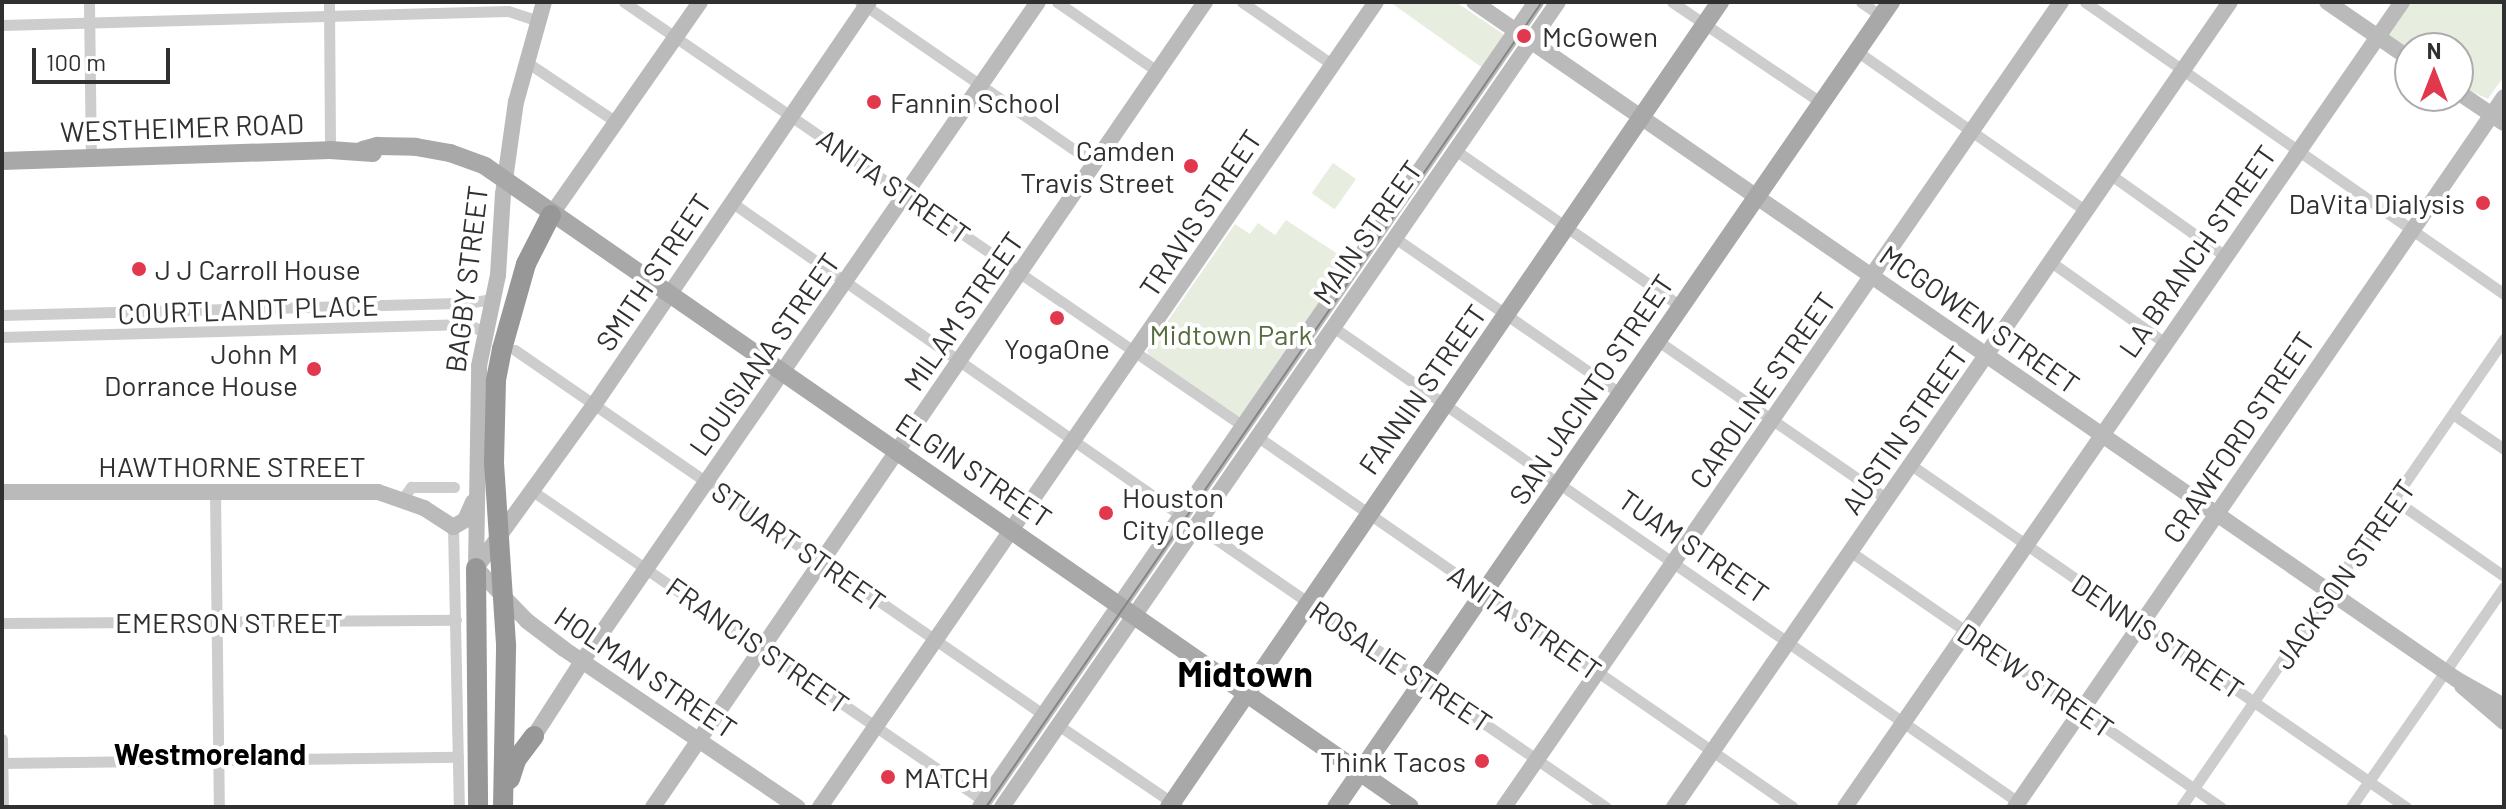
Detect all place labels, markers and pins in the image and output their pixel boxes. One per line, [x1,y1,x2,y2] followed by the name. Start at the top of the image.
[1542,19,1658,53] place label: McGowen
[1513,25,1535,47] marker: McGowen
[890,85,1060,119] place label: Fannin School
[865,93,883,111] marker: Fannin School
[1020,133,1175,199] place label: Camden Travis Street
[1182,157,1200,175] marker: Camden Travis Street
[2289,186,2465,220] place label: DaVita Dialysis
[2472,192,2494,214] marker: DaVita Dialysis
[155,252,361,286] place label: J J Carroll House
[130,260,148,278] marker: J J Carroll House
[1048,309,1066,327] marker: YogaOne
[1004,331,1110,365] place label: YogaOne
[104,336,298,402] place label: John M Dorrance House
[305,360,323,378] marker: John M Dorrance House
[1122,480,1265,546] place label: Houston City College
[1097,504,1115,522] marker: Houston City College
[1320,744,1466,778] place label: Think Tacos
[1473,752,1491,770] marker: Think Tacos
[904,760,989,794] place label: MATCH
[879,768,897,786] marker: MATCH

